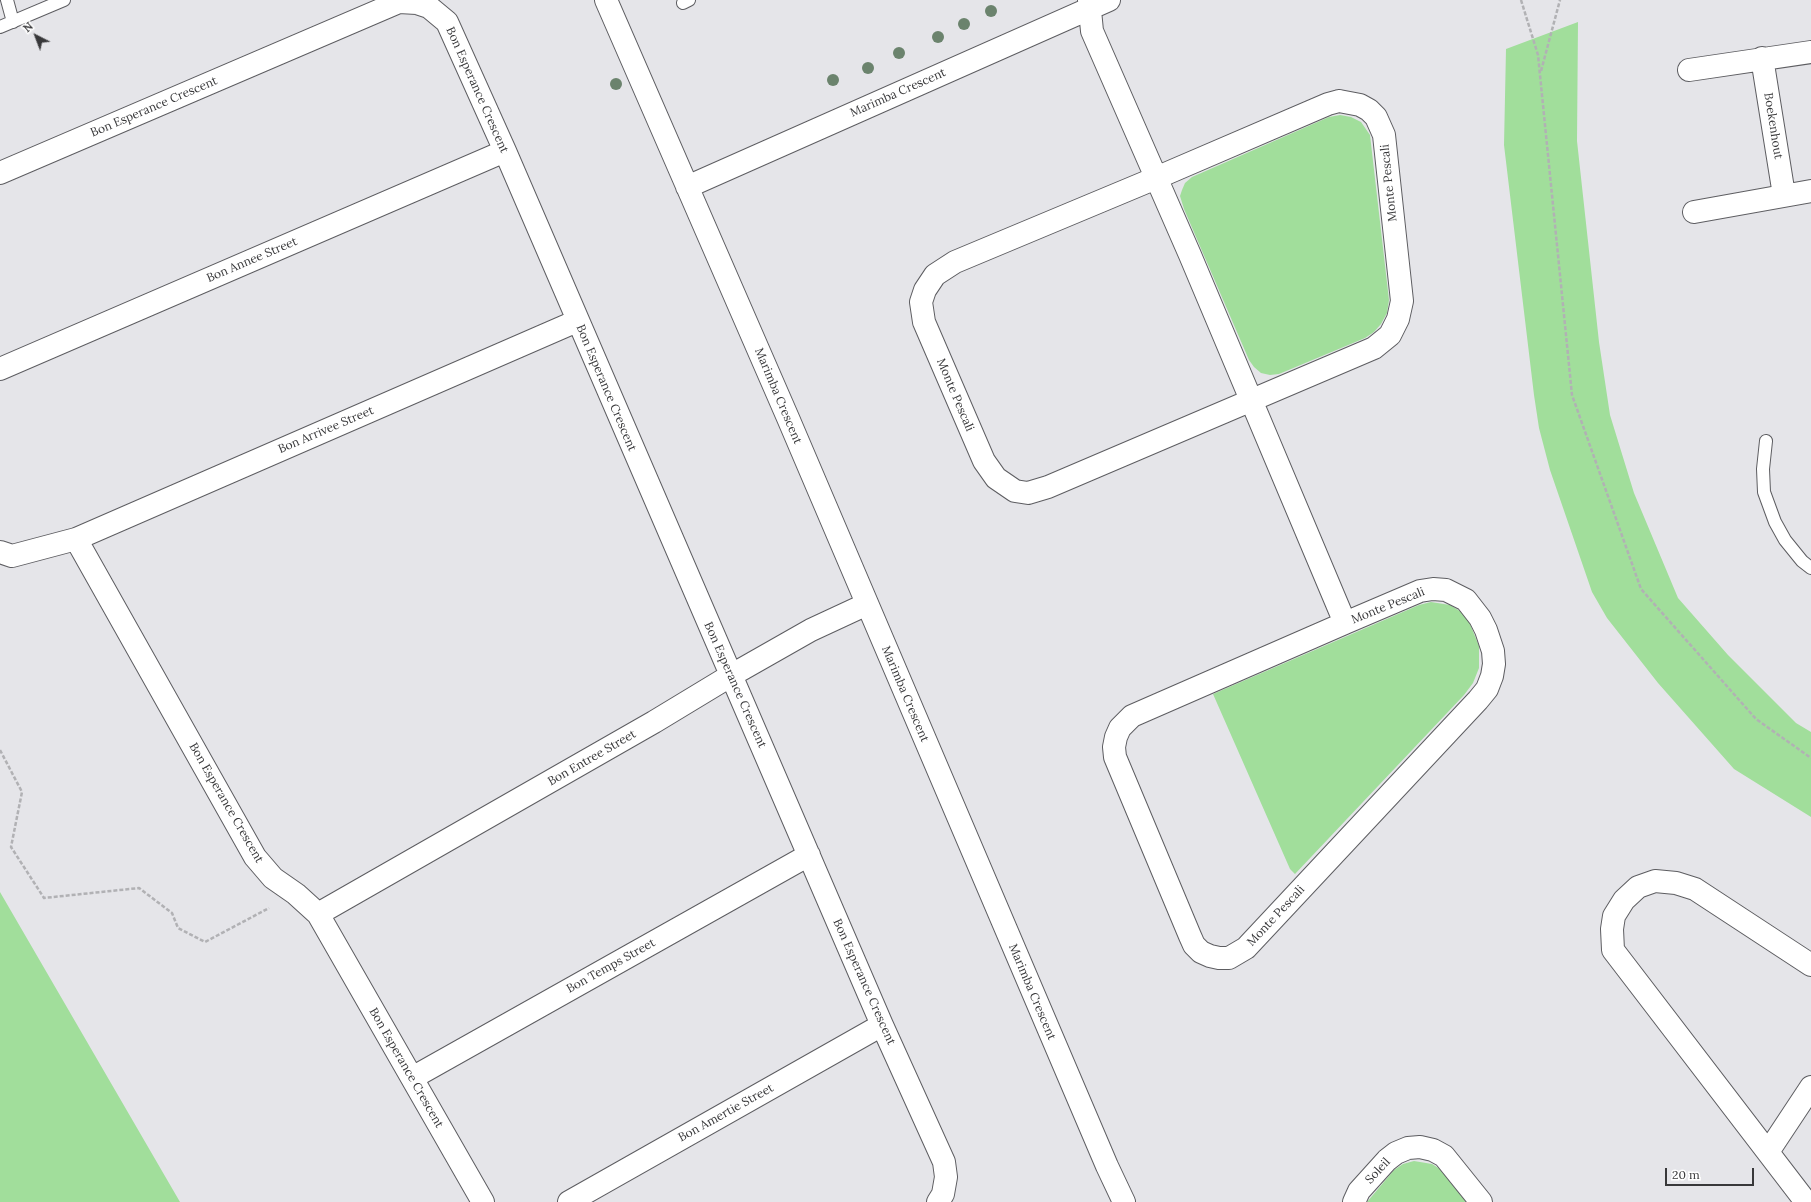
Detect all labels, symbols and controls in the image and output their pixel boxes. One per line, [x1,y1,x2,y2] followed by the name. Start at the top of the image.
[16,16,56,56] north arrow
[20,19,36,35] text: N
[443,25,511,155] street label: Bon Esperance Crescent
[848,65,948,121] street label: Marimba Crescent
[88,74,220,140] street label: Bon Esperance Crescent
[1761,92,1785,160] street label: Boekenhout
[1378,144,1400,222] street label: Monte Pescali
[204,234,300,286] street label: Bon Annee Street
[573,322,639,454] street label: Bon Esperance Crescent
[751,346,805,446] street label: Marimba Crescent
[933,356,977,434] street label: Monte Pescali
[276,403,376,457] street label: Bon Arrivee Street
[1349,585,1427,627] street label: Monte Pescali
[701,620,769,750] street label: Bon Esperance Crescent
[878,644,932,744] street label: Marimba Crescent
[545,727,639,789] street label: Bon Entree Street
[186,740,266,866] street label: Bon Esperance Crescent
[1244,883,1308,949] street label: Monte Pescali
[830,917,898,1047] street label: Bon Esperance Crescent
[564,936,658,996] street label: Bon Temps Street
[1005,942,1059,1042] street label: Marimba Crescent
[366,1005,446,1131] street label: Bon Esperance Crescent
[676,1081,776,1145] street label: Bon Amertie Street
[1362,1155,1394,1187] street label: Soleil
[1667,1160,1756,1186] scale bar
[1672,1167,1700,1182] text: 20 m

